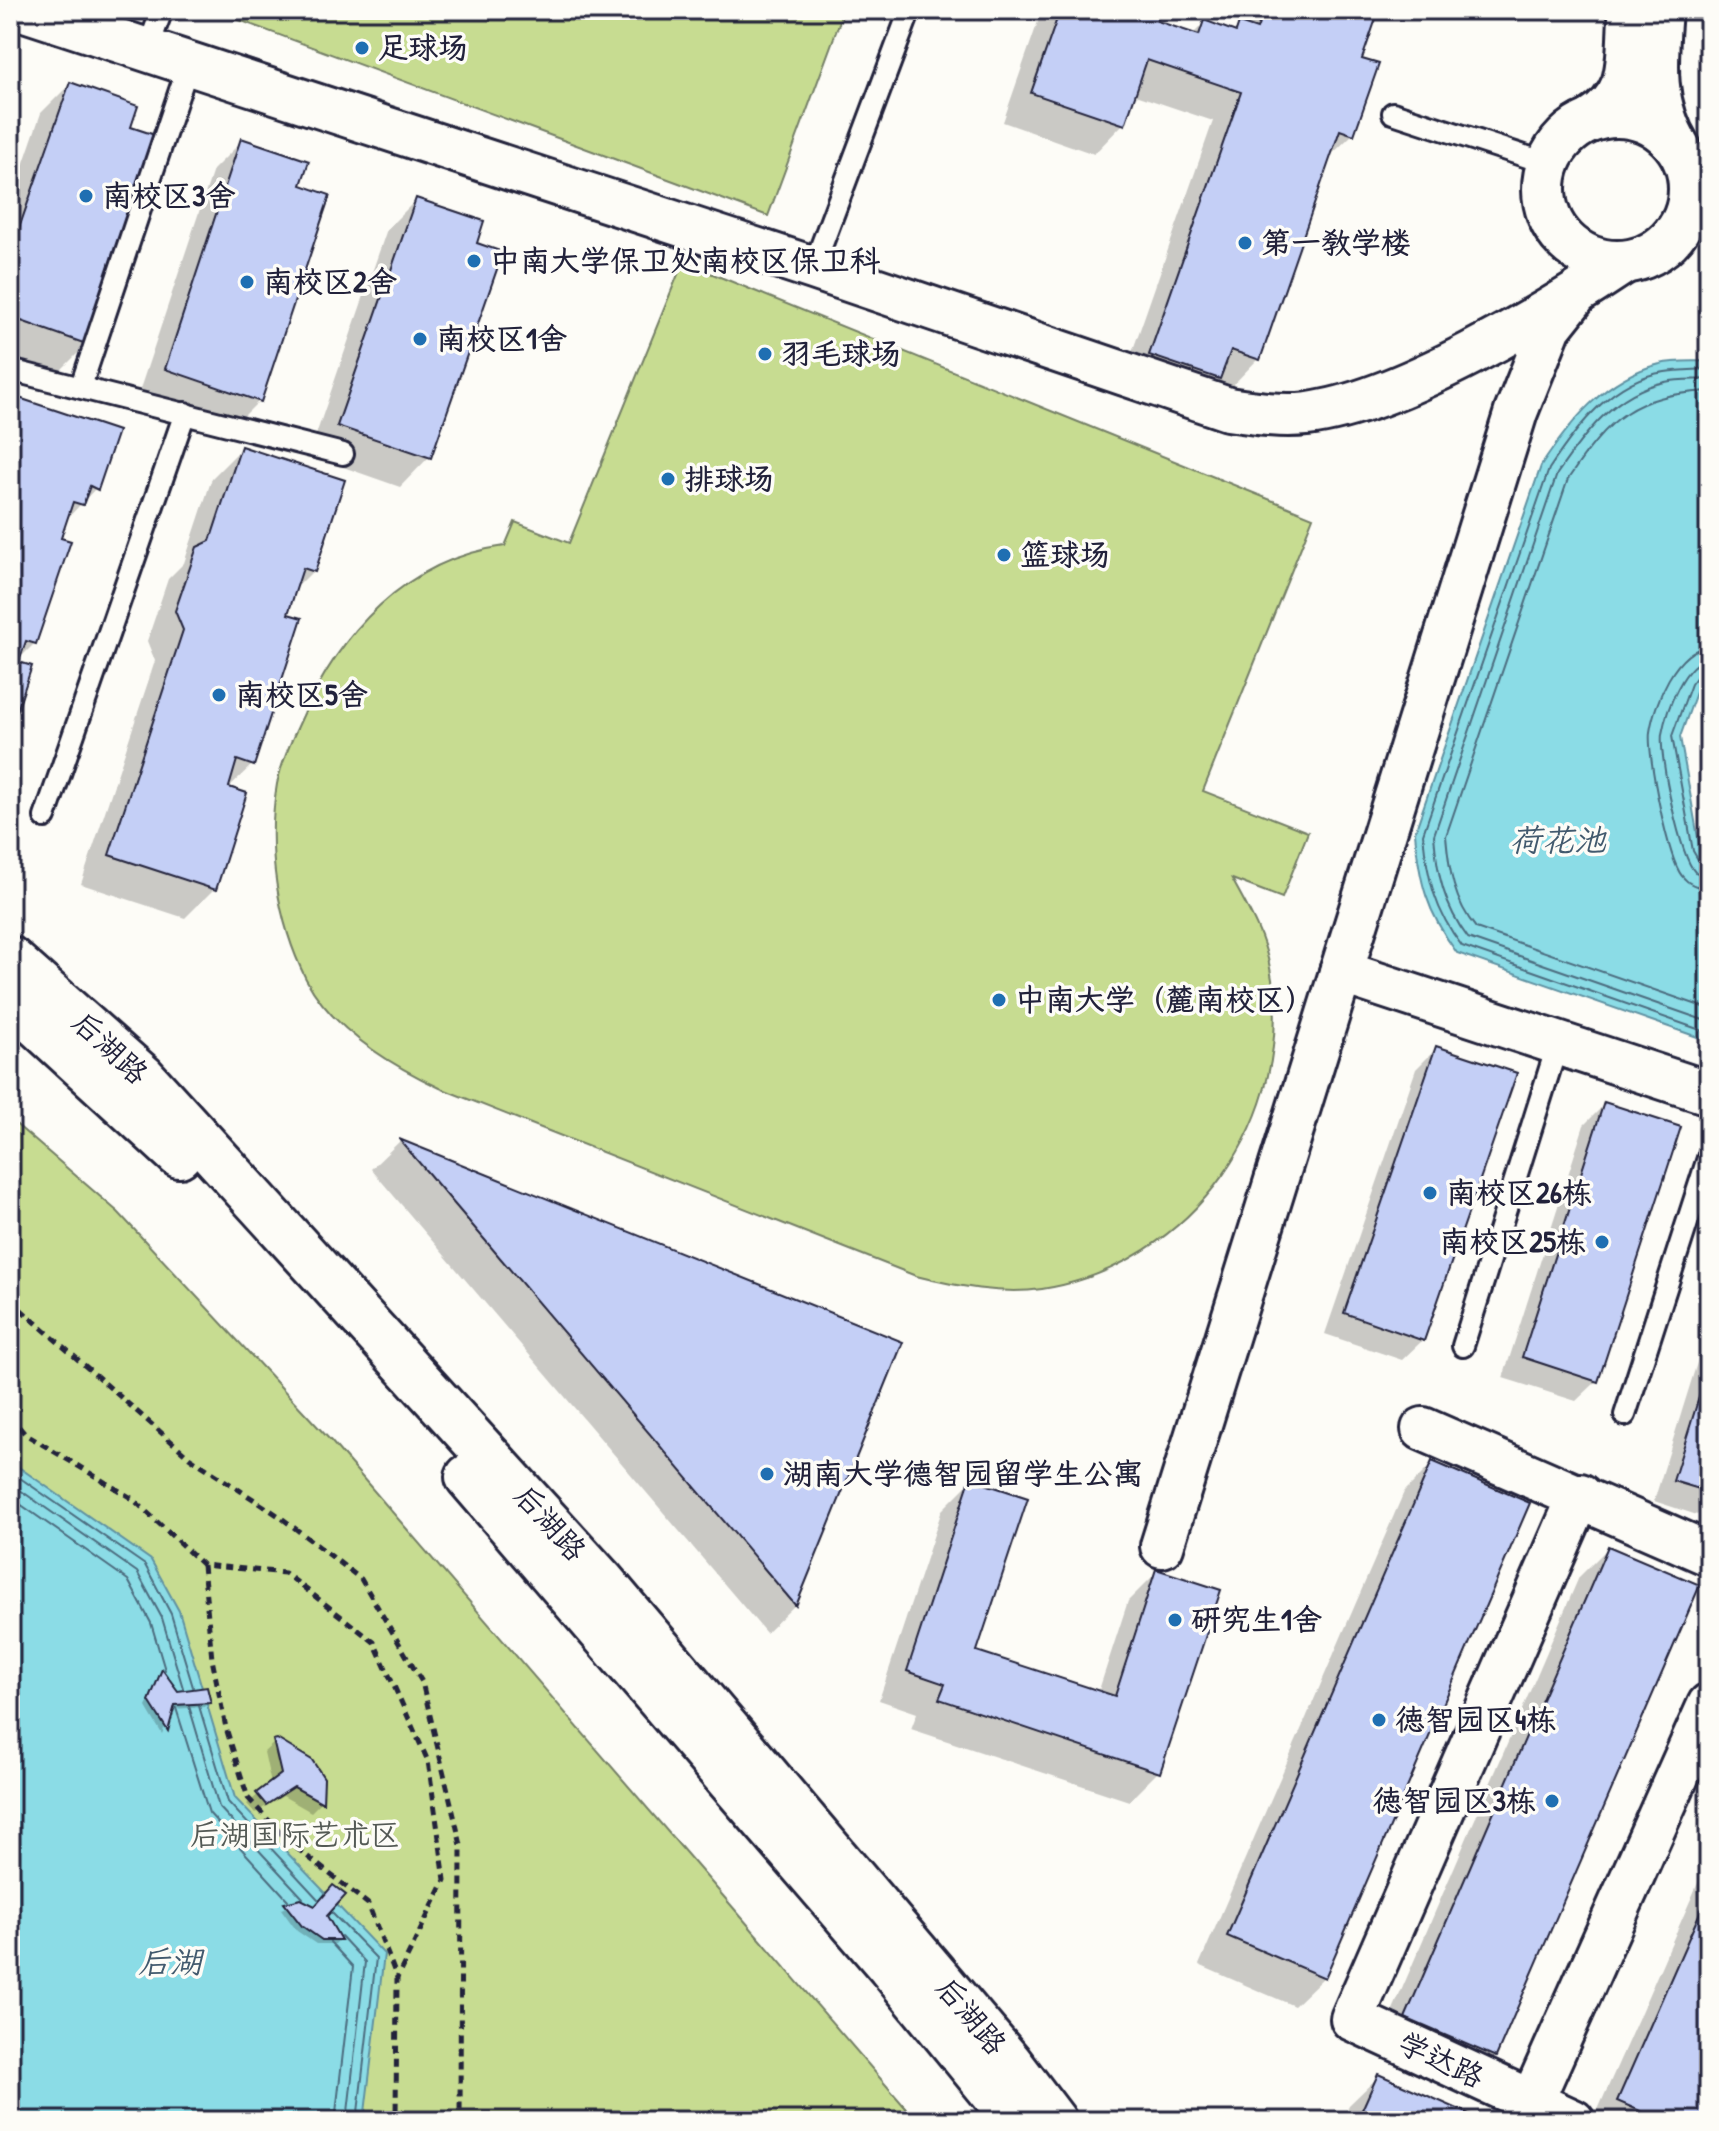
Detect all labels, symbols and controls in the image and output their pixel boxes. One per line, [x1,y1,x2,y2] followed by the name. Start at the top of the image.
[378,27,468,67] place label: 足球场
[353,39,371,57] marker: 足球场
[102,175,235,215] place label: 南校区3舍
[77,187,95,205] marker: 南校区3舍
[1261,222,1411,262] place label: 第一教学楼
[1236,234,1254,252] marker: 第一教学楼
[490,240,881,280] place label: 中南大学保卫处南校区保卫科
[465,252,483,270] marker: 中南大学保卫处南校区保卫科
[263,261,397,301] place label: 南校区2舍
[238,273,256,291] marker: 南校区2舍
[436,318,567,358] place label: 南校区1舍
[411,330,429,348] marker: 南校区1舍
[781,333,901,373] place label: 羽毛球场
[756,345,774,363] marker: 羽毛球场
[684,458,774,498] place label: 排球场
[659,470,677,488] marker: 排球场
[1020,534,1110,574] place label: 篮球场
[995,546,1013,564] marker: 篮球场
[235,674,368,714] place label: 南校区5舍
[210,686,228,704] marker: 南校区5舍
[1510,818,1607,861] water label: 荷花池
[1015,979,1315,1019] place label: 中南大学（麓南校区）
[990,991,1008,1009] marker: 中南大学（麓南校区）
[64,1002,157,1093] street label: 后湖路
[1446,1172,1592,1212] place label: 南校区26栋
[1421,1184,1439,1202] marker: 南校区26栋
[1439,1221,1586,1261] place label: 南校区25栋
[1593,1233,1611,1251] marker: 南校区25栋
[783,1453,1143,1493] place label: 湖南大学德智园留学生公寓
[758,1465,776,1483] marker: 湖南大学德智园留学生公寓
[506,1476,596,1569] street label: 后湖路
[1191,1599,1322,1639] place label: 研究生1舍
[1166,1611,1184,1629] marker: 研究生1舍
[1395,1699,1556,1739] place label: 徳智园区4栋
[1370,1711,1388,1729] marker: 徳智园区4栋
[1373,1780,1536,1820] place label: 徳智园区3栋
[1543,1792,1561,1810] marker: 徳智园区3栋
[190,1814,400,1854] park label: 后湖国际艺术区
[138,1940,205,1983] water label: 后湖
[928,1968,1016,2063] street label: 后湖路
[1392,2022,1491,2096] street label: 学达路

